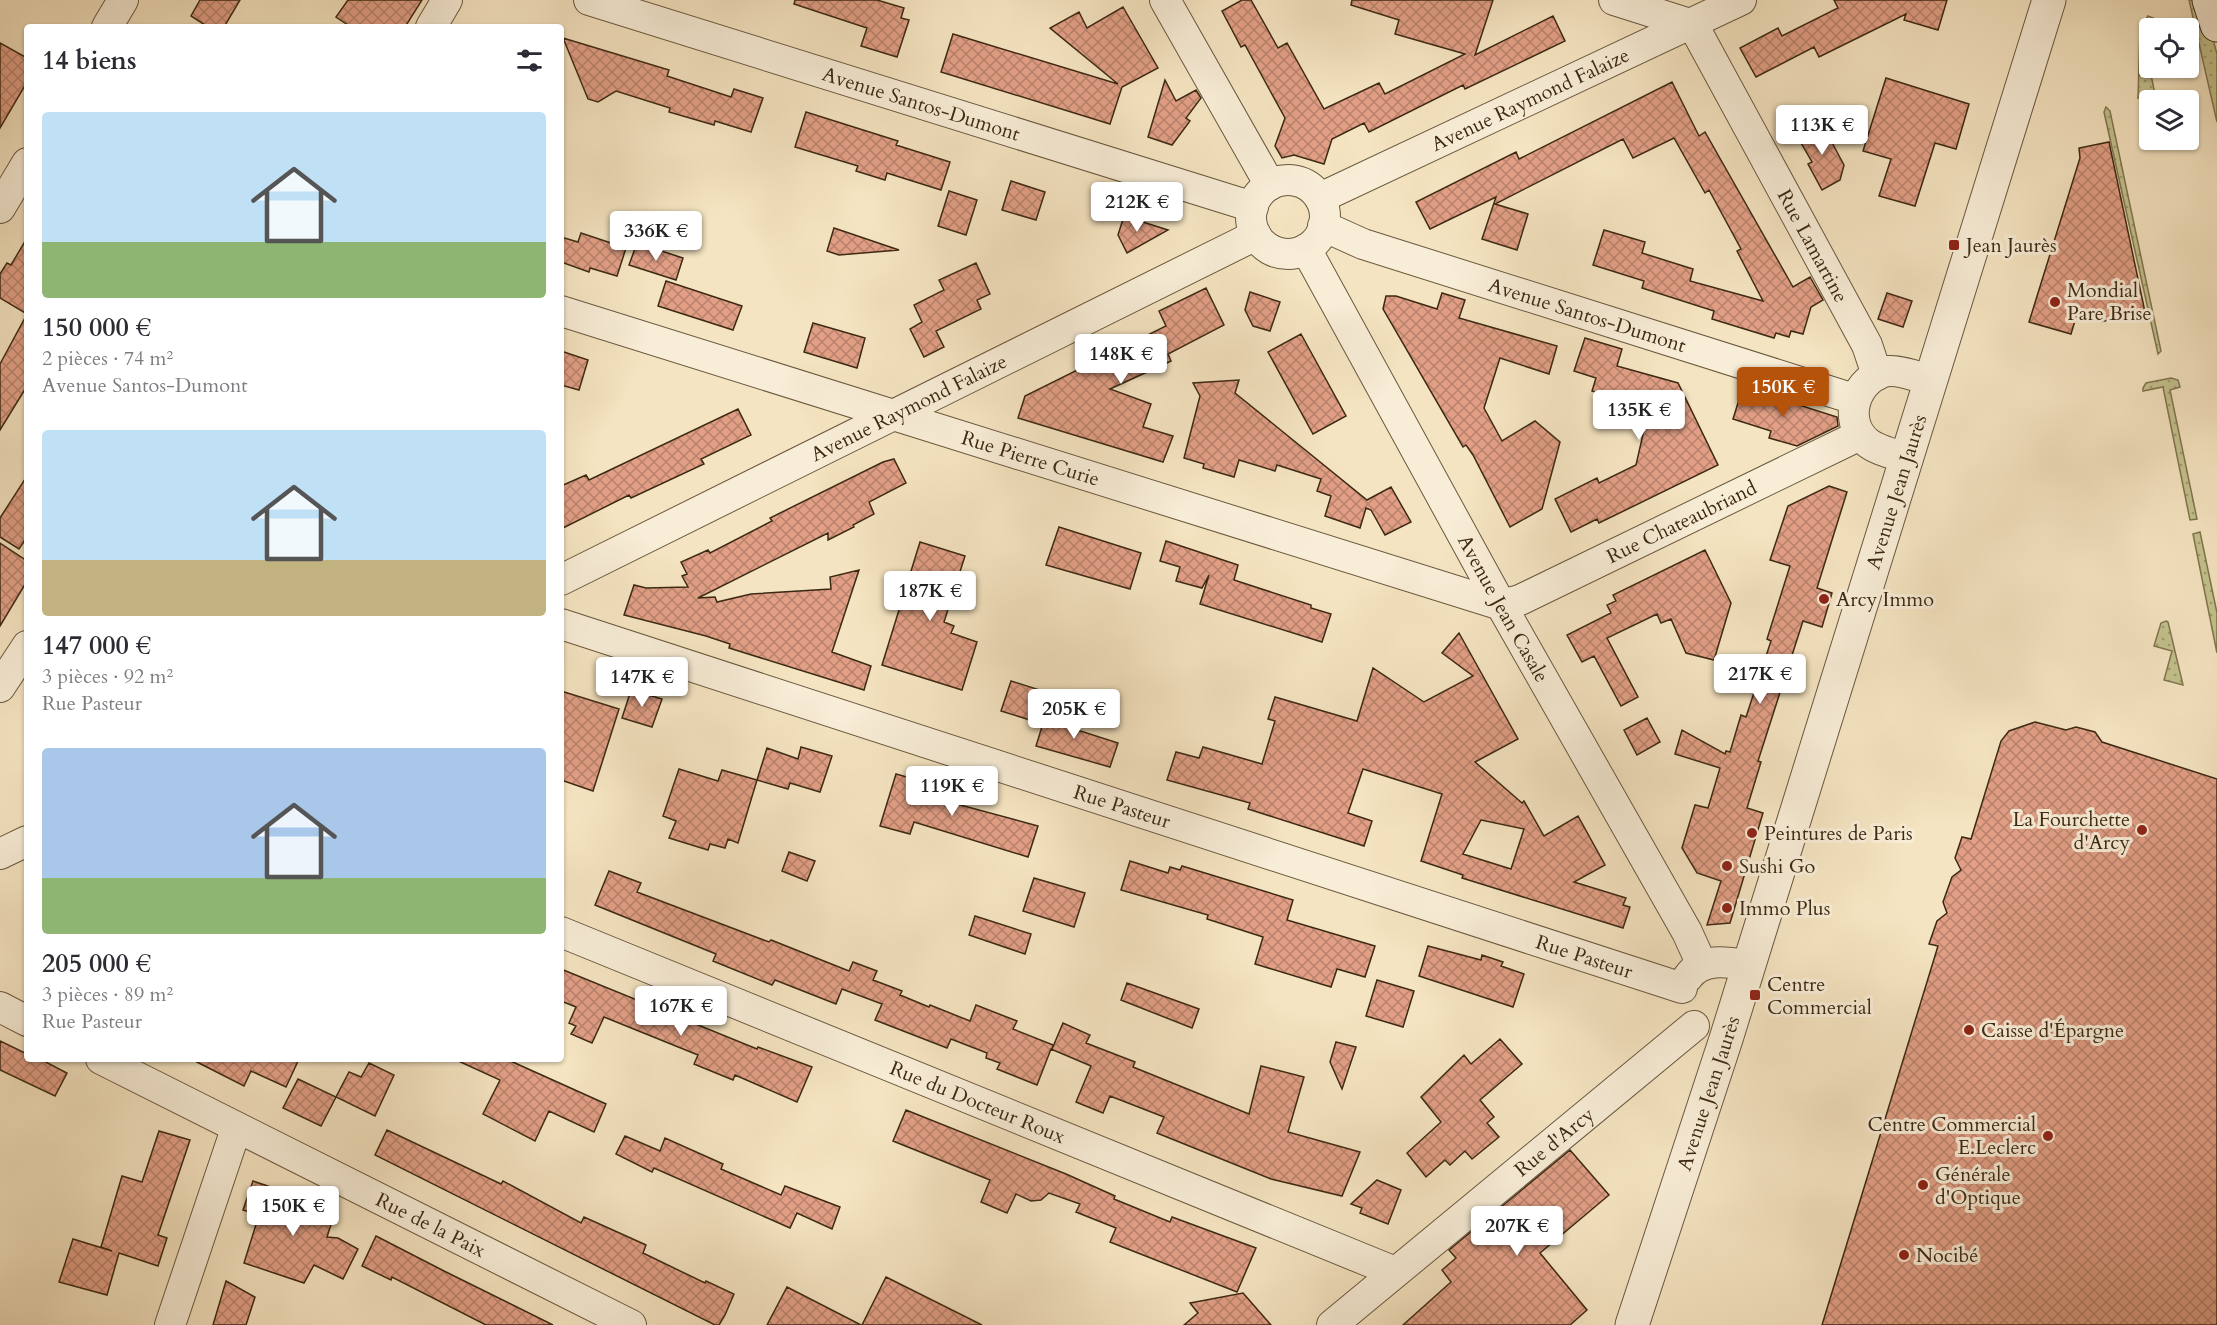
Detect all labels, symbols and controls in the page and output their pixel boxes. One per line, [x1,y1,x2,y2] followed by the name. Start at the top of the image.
[2139,18,2199,150] map controls
[2139,18,2199,78] button: locate
[1427,42,1634,158] street label: Avenue Raymond Falaize
[42,43,137,78] text: 14 biens
[513,44,546,77] icon: filters
[819,61,1024,148] street label: Avenue Santos-Dumont
[2139,90,2199,150] button: layers
[1773,105,1871,156] pin: 113K €
[1790,111,1854,138] text: 113K €
[240,151,348,259] icon: home
[1088,182,1186,233] pin: 212K €
[1771,184,1854,307] street label: Rue Lamartine
[1105,188,1169,215] text: 212K €
[607,211,705,262] pin: 336K €
[624,217,688,244] text: 336K €
[1963,232,2057,259] place label: Jean Jaurès
[1947,238,1961,252] marker: Jean Jaurès
[1485,271,1690,359] street label: Avenue Santos-Dumont
[2067,277,2152,327] place label: Mondial Pare Brise
[2048,295,2062,309] marker: Mondial Pare Brise
[42,310,151,345] text: 150 000 €
[1072,334,1170,385] pin: 148K €
[1089,340,1153,367] text: 148K €
[42,345,173,372] text: 2 pièces · 74 m²
[806,348,1011,468] street label: Avenue Raymond Falaize
[1734,367,1832,418] pin: 150K €
[42,372,248,399] text: Avenue Santos-Dumont
[1751,373,1815,400] text: 150K €
[1590,390,1688,441] pin: 135K €
[1607,396,1671,423] text: 135K €
[1860,411,1933,573] street label: Avenue Jean Jaurès
[958,424,1103,493] street label: Rue Pierre Curie
[240,469,348,577] icon: home
[1602,474,1761,570] street label: Rue Chateaubriand
[1451,530,1555,687] street label: Avenue Jean Casale
[881,571,979,622] pin: 187K €
[898,577,962,604] text: 187K €
[1836,586,1934,613] place label: Arcy Immo
[1817,592,1831,606] marker: Arcy Immo
[42,628,151,663] text: 147 000 €
[1711,654,1809,705] pin: 217K €
[593,657,691,708] pin: 147K €
[1728,660,1792,687] text: 217K €
[42,663,173,690] text: 3 pièces · 92 m²
[610,663,674,690] text: 147K €
[1025,689,1123,740] pin: 205K €
[42,690,142,717] text: Rue Pasteur
[1042,695,1106,722] text: 205K €
[903,766,1001,817] pin: 119K €
[920,772,984,799] text: 119K €
[1070,778,1174,835] street label: Rue Pasteur
[240,787,348,895] icon: home
[2013,806,2130,856] place label: La Fourchette d'Arcy
[1764,820,1913,847] place label: Peintures de Paris
[2135,823,2149,837] marker: La Fourchette d'Arcy
[1745,826,1759,840] marker: Peintures de Paris
[1739,853,1815,880] place label: Sushi Go
[1720,859,1734,873] marker: Sushi Go
[1739,895,1830,922] place label: Immo Plus
[1720,901,1734,915] marker: Immo Plus
[1532,928,1637,985] street label: Rue Pasteur
[42,946,151,981] text: 205 000 €
[1767,971,1872,1021] place label: Centre Commercial
[42,981,173,1008] text: 3 pièces · 89 m²
[632,986,730,1037] pin: 167K €
[1748,988,1762,1002] marker: Centre Commercial
[649,992,713,1019] text: 167K €
[42,1008,142,1035] text: Rue Pasteur
[1671,1013,1746,1174] street label: Avenue Jean Jaurès
[1981,1017,2124,1044] place label: Caisse d'Épargne
[1962,1023,1976,1037] marker: Caisse d'Épargne
[886,1055,1069,1150] street label: Rue du Docteur Roux
[1509,1101,1600,1183] street label: Rue d'Arcy
[1867,1111,2036,1161] place label: Centre Commercial E.Leclerc
[2041,1129,2055,1143] marker: Centre Commercial E.Leclerc
[1935,1161,2021,1211] place label: Générale d'Optique
[1916,1178,1930,1192] marker: Générale d'Optique
[244,1186,342,1237] pin: 150K €
[371,1186,490,1264] street label: Rue de la Paix
[261,1192,325,1219] text: 150K €
[1468,1206,1566,1257] pin: 207K €
[1485,1212,1549,1239] text: 207K €
[1916,1242,1978,1269] place label: Nocibé
[1897,1248,1911,1262] marker: Nocibé

